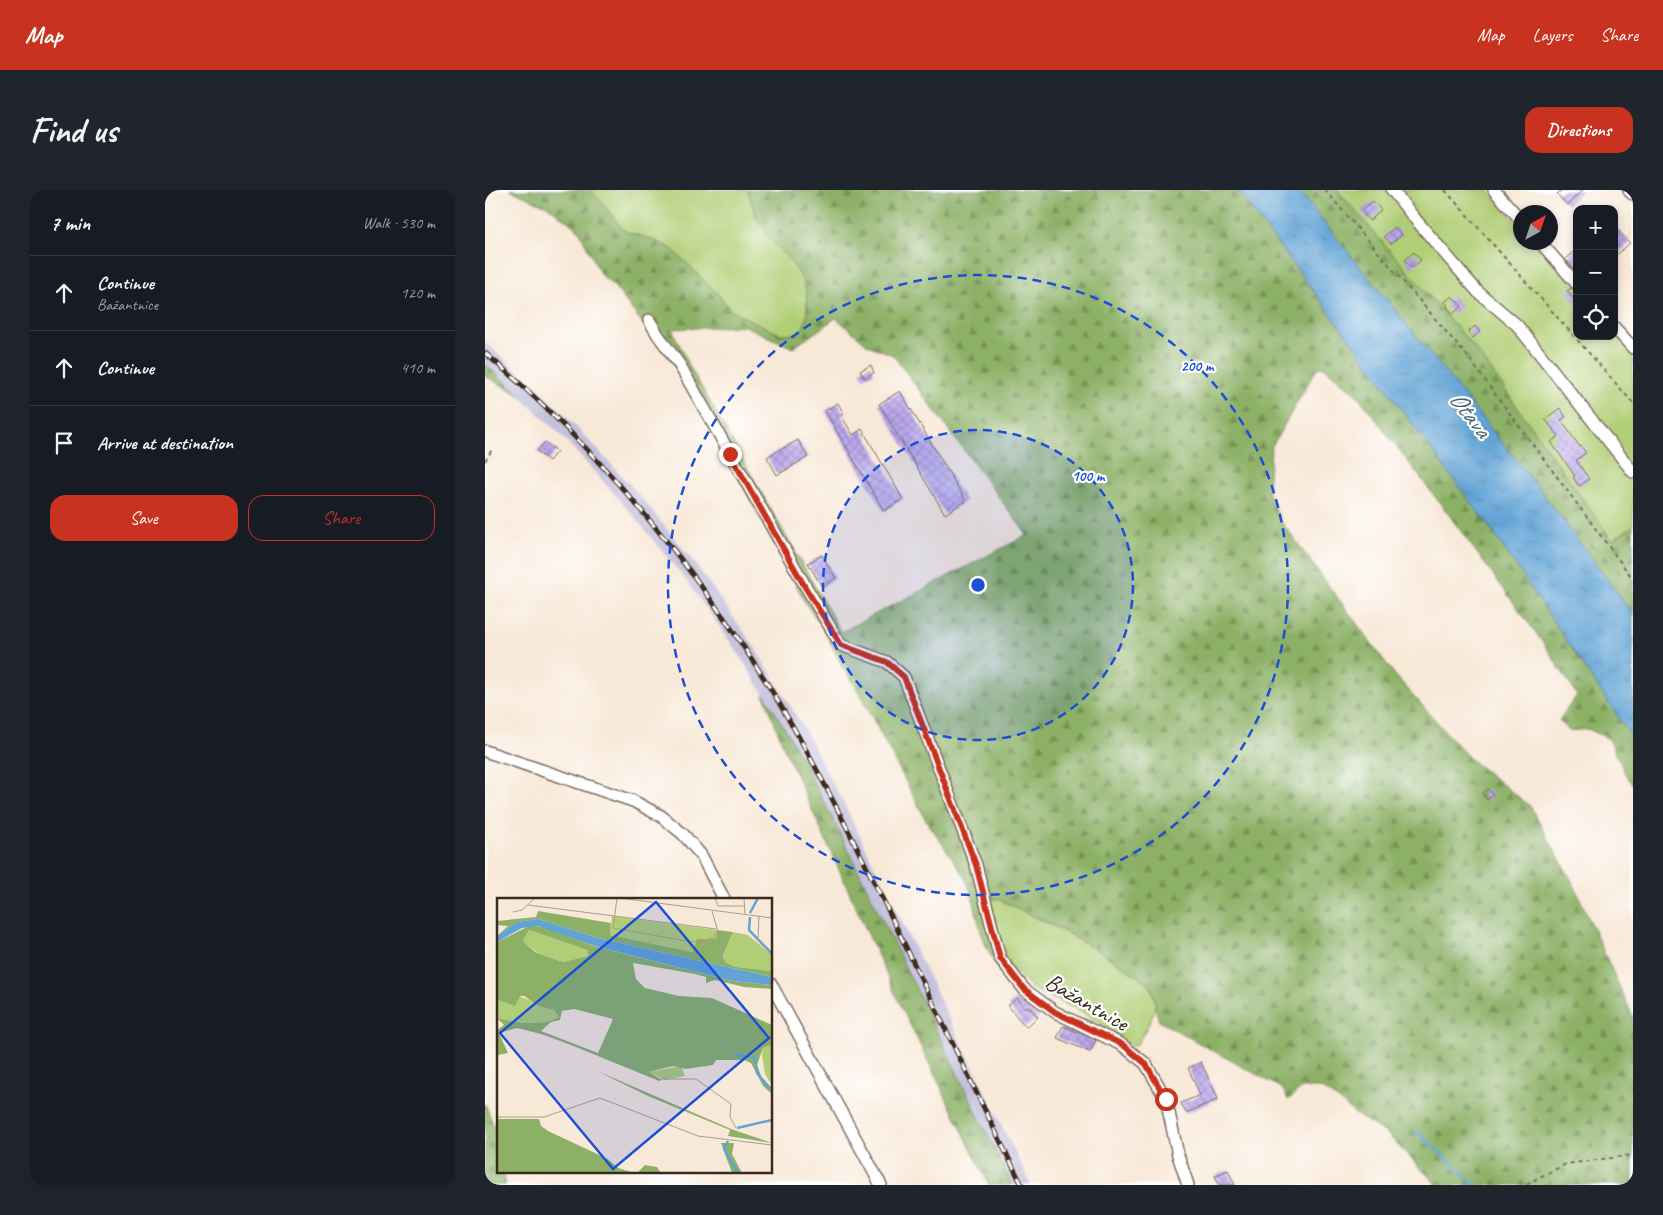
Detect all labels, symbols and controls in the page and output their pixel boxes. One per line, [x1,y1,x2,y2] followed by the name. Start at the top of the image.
[25,20,62,50] text: Map
[1477,24,1505,46] text: Map
[1533,24,1572,46] text: Layers
[1600,24,1638,46] text: Share
[1525,107,1633,153] button: Directions
[30,108,117,153] text: Find us
[1513,205,1558,250] north arrow
[1573,205,1618,340] map controls
[1573,205,1618,250] button: +
[50,210,90,236] text: 7 min
[363,213,435,233] text: Walk · 530 m
[1573,250,1618,295] button: −
[97,271,154,295] text: Continue
[50,279,78,307] icon: ahead
[401,283,435,303] text: 120 m
[97,295,158,315] text: Bažantnice
[1573,295,1618,340] button: locate
[50,354,78,382] icon: ahead
[97,356,154,380] text: Continue
[1181,357,1215,376] text: 200 m
[401,358,435,378] text: 410 m
[1442,384,1499,445] water label: Otava
[50,429,78,457] icon: arrive
[97,431,233,455] text: Arrive at destination
[719,443,742,466] route end
[1072,467,1106,486] text: 100 m
[50,495,238,541] button: Save
[248,495,435,541] button: Share
[969,576,987,594] centre of rings
[497,898,773,1172] inset map
[1040,966,1136,1039] street label: Bažantnice
[1155,1088,1178,1111] route start

